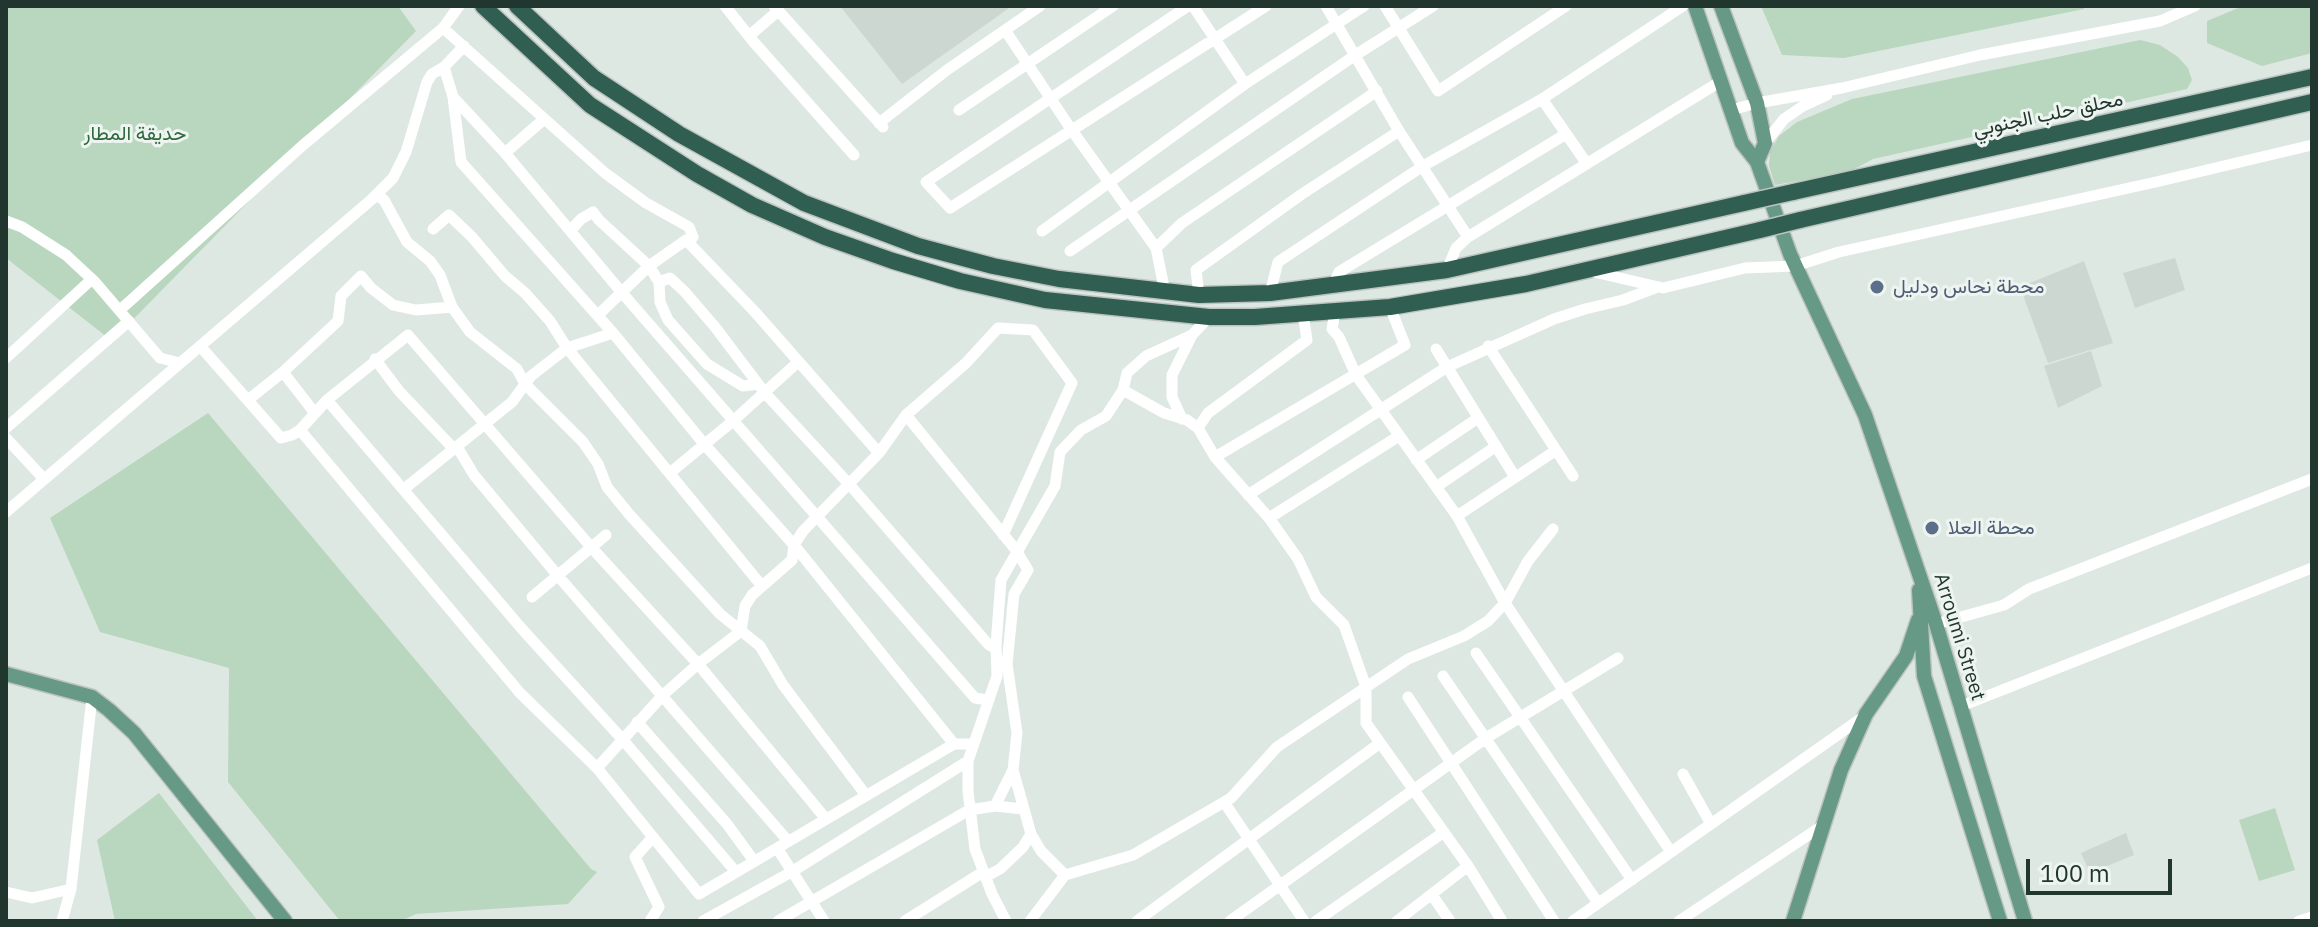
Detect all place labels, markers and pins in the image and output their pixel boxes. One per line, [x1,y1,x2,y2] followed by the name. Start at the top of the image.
[1893,275,2044,299] place label: محطة نحاس ودليل
[1868,278,1886,296] marker: محطة نحاس ودليل
[1948,516,2035,540] place label: محطة العلا
[1923,519,1941,537] marker: محطة العلا

